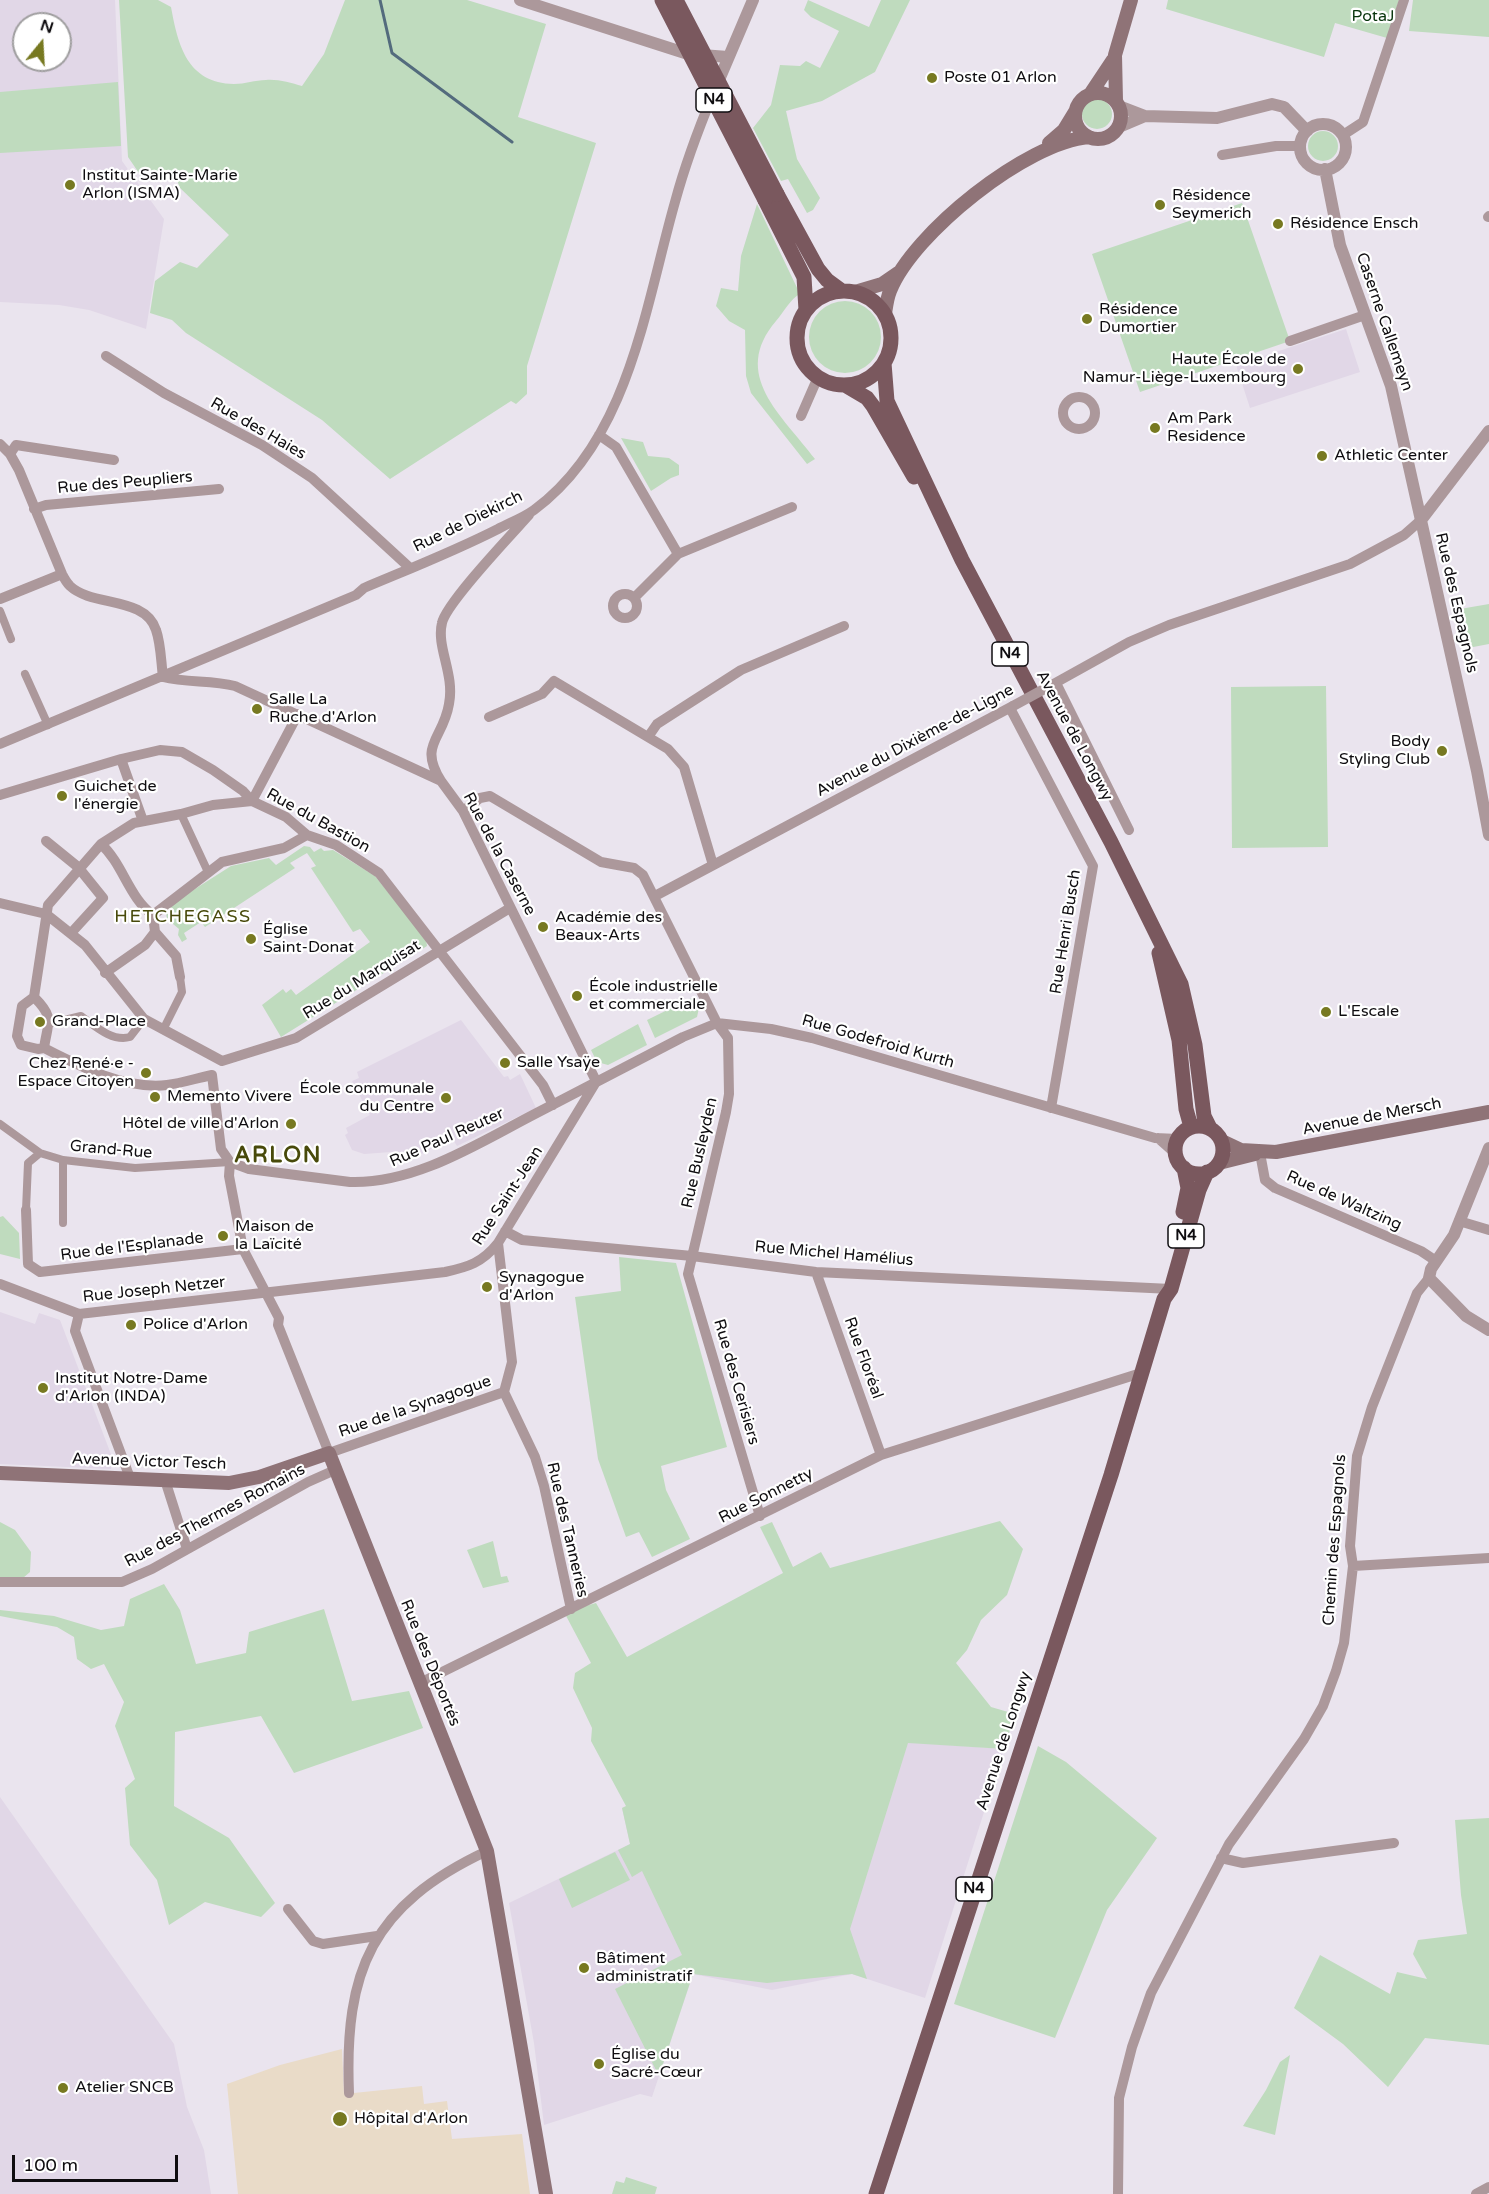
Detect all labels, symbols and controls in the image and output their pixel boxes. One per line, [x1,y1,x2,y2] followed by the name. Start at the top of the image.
[1352,7,1394,27] park label: PotaJ
[12,12,72,72] north arrow
[38,15,56,38] text: N
[944,68,1057,88] place label: Poste 01 Arlon
[925,71,939,85] marker: Poste 01 Arlon
[696,88,732,112] road number: N4
[82,166,238,204] place label: Institut Sainte-Marie Arlon (ISMA)
[63,178,77,192] marker: Institut Sainte-Marie Arlon (ISMA)
[1172,186,1252,224] place label: Résidence Seymerich
[1153,198,1167,212] marker: Résidence Seymerich
[1290,214,1418,234] place label: Résidence Ensch
[1271,217,1285,231] marker: Résidence Ensch
[1351,250,1417,394] street label: Caserne Callemeyn
[1099,300,1178,338] place label: Résidence Dumortier
[1080,312,1094,326] marker: Résidence Dumortier
[1083,350,1286,388] place label: Haute École de Namur-Liège-Luxembourg
[1291,362,1305,376] marker: Haute École de Namur-Liège-Luxembourg
[207,394,309,464] street label: Rue des Haies
[1167,409,1246,447] place label: Am Park Residence
[1148,421,1162,435] marker: Am Park Residence
[1334,446,1448,466] place label: Athletic Center
[1315,449,1329,463] marker: Athletic Center
[57,468,193,498] street label: Rue des Peupliers
[410,487,526,557] street label: Rue de Diekirch
[1431,531,1481,675] street label: Rue des Espagnols
[992,642,1028,666] road number: N4
[1032,668,1116,804] street label: Avenue de Longwy
[813,681,1017,801] street label: Avenue du Dixième-de-Ligne
[269,690,377,728] place label: Salle La Ruche d'Arlon
[250,702,264,716] marker: Salle La Ruche d'Arlon
[1339,732,1430,770] place label: Body Styling Club
[1435,744,1449,758] marker: Body Styling Club
[74,777,157,815] place label: Guichet de l'énergie
[263,785,373,857] street label: Rue du Bastion
[55,789,69,803] marker: Guichet de l'énergie
[458,789,540,919] street label: Rue de la Caserne
[1047,868,1085,996] street label: Rue Henri Busch
[114,906,252,928] district label: HETCHEGASS
[555,908,662,946] place label: Académie des Beaux-Arts
[263,920,354,958] place label: Église Saint-Donat
[536,920,550,934] marker: Académie des Beaux-Arts
[244,932,258,946] marker: Église Saint-Donat
[300,936,424,1024] street label: Rue du Marquisat
[589,977,718,1015] place label: École industrielle et commerciale
[570,989,584,1003] marker: École industrielle et commerciale
[1338,1002,1399,1022] place label: L'Escale
[1319,1005,1333,1019] marker: L'Escale
[800,1011,956,1073] street label: Rue Godefroid Kurth
[52,1012,146,1032] place label: Grand-Place
[33,1015,47,1029] marker: Grand-Place
[517,1053,600,1073] place label: Salle Ysaÿe
[17,1054,134,1092] place label: Chez René·e - Espace Citoyen
[498,1056,512,1070] marker: Salle Ysaÿe
[139,1066,153,1080] marker: Chez René·e - Espace Citoyen
[300,1079,434,1117] place label: École communale du Centre
[167,1087,292,1107] place label: Memento Vivere
[148,1090,162,1104] marker: Memento Vivere
[439,1091,453,1105] marker: École communale du Centre
[1301,1094,1443,1140] street label: Avenue de Mersch
[678,1096,722,1210] street label: Rue Busleyden
[387,1104,507,1172] street label: Rue Paul Reuter
[122,1114,279,1134] place label: Hôtel de ville d'Arlon
[284,1117,298,1131] marker: Hôtel de ville d'Arlon
[69,1137,153,1163] street label: Grand-Rue
[234,1143,322,1169] district label: ARLON
[469,1143,547,1249] street label: Rue Saint-Jean
[1283,1167,1405,1235] street label: Rue de Waltzing
[235,1217,314,1255] place label: Maison de la Laïcité
[1168,1224,1204,1248] road number: N4
[59,1229,205,1265] street label: Rue de l'Esplanade
[216,1229,230,1243] marker: Maison de la Laïcité
[754,1237,914,1271] street label: Rue Michel Hamélius
[499,1268,584,1306] place label: Synagogue d'Arlon
[82,1273,226,1307] street label: Rue Joseph Netzer
[480,1280,494,1294] marker: Synagogue d'Arlon
[839,1314,887,1402] street label: Rue Floréal
[143,1315,248,1335] place label: Police d'Arlon
[709,1317,763,1447] street label: Rue des Cerisiers
[124,1318,138,1332] marker: Police d'Arlon
[55,1369,207,1407] place label: Institut Notre-Dame d'Arlon (INDA)
[336,1372,494,1442] street label: Rue de la Synagogue
[36,1381,50,1395] marker: Institut Notre-Dame d'Arlon (INDA)
[71,1450,227,1474] street label: Avenue Victor Tesch
[1319,1454,1351,1626] street label: Chemin des Espagnols
[121,1460,309,1572] street label: Rue des Thermes Romains
[542,1461,592,1599] street label: Rue des Tanneries
[716,1464,816,1528] street label: Rue Sonnetty
[396,1597,464,1729] street label: Rue des Déportés
[972,1669,1036,1813] street label: Avenue de Longwy
[956,1877,992,1901] road number: N4
[596,1949,692,1987] place label: Bâtiment administratif
[577,1961,591,1975] marker: Bâtiment administratif
[611,2045,702,2083] place label: Église du Sacré-Cœur
[592,2057,606,2071] marker: Église du Sacré-Cœur
[75,2078,174,2098] place label: Atelier SNCB
[56,2081,70,2095] marker: Atelier SNCB
[354,2109,468,2129] place label: Hôpital d'Arlon
[331,2110,349,2128] marker: Hôpital d'Arlon
[15,2143,182,2181] scale bar
[23,2154,78,2176] text: 100 m

